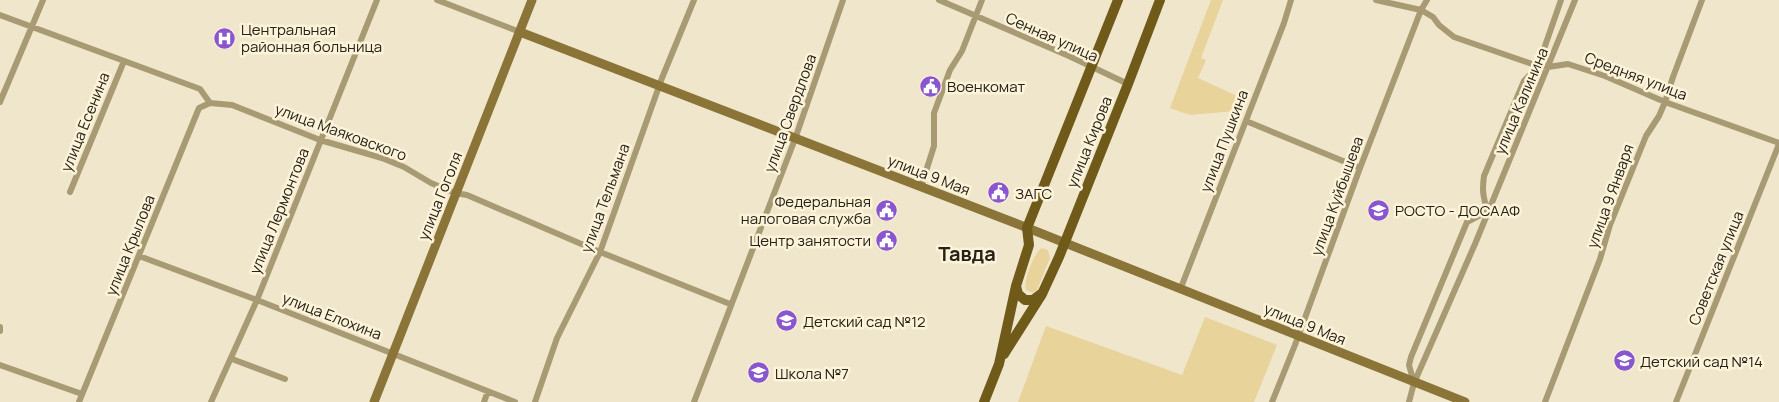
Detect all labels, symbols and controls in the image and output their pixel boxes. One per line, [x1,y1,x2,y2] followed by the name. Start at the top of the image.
[1002,7,1102,67] street label: Сенная улица
[241,19,382,57] place label: Центральная районная больница
[213,26,237,50] hospital icon: Центральная районная больница
[1489,44,1553,158] street label: улица Калинина
[1582,47,1690,105] street label: Средняя улица
[759,51,821,175] street label: улица Свердлова
[55,69,115,175] street label: улица Есенина
[919,74,943,98] public building icon: Военкомат
[947,76,1026,97] place label: Военкомат
[1195,87,1253,195] street label: улица Пушкина
[1061,93,1117,191] street label: улица Кирова
[272,98,410,166] street label: улица Маяковского
[1306,134,1368,258] street label: улица Куйбышева
[576,141,634,255] street label: улица Тельмана
[1581,141,1639,251] street label: улица 9 Января
[244,145,314,277] street label: улица Лермонтова
[413,149,467,243] street label: улица Гоголя
[885,150,973,200] street label: улица 9 Мая
[987,181,1011,205] public building icon: ЗАГС
[1015,183,1052,204] place label: ЗАГС
[100,191,160,299] street label: улица Крылова
[741,191,871,229] place label: Федеральная налоговая служба
[875,198,899,222] public building icon: Федеральная налоговая служба
[1367,198,1391,222] school or university icon: РОСТО - ДОСААФ
[1395,200,1520,221] place label: РОСТО - ДОСААФ
[1684,208,1748,328] street label: Советская улица
[875,228,899,252] public building icon: Центр занятости
[750,230,871,251] place label: Центр занятости
[938,240,996,267] district label: Тавда
[279,287,385,345] street label: улица Елохина
[1261,298,1349,350] street label: улица 9 Мая
[775,309,799,333] school or university icon: Детский сад №12
[803,311,926,332] place label: Детский сад №12
[1612,349,1636,373] school or university icon: Детский сад №14
[1640,351,1763,372] place label: Детский сад №14
[747,361,771,385] school or university icon: Школа №7
[775,363,849,384] place label: Школа №7

